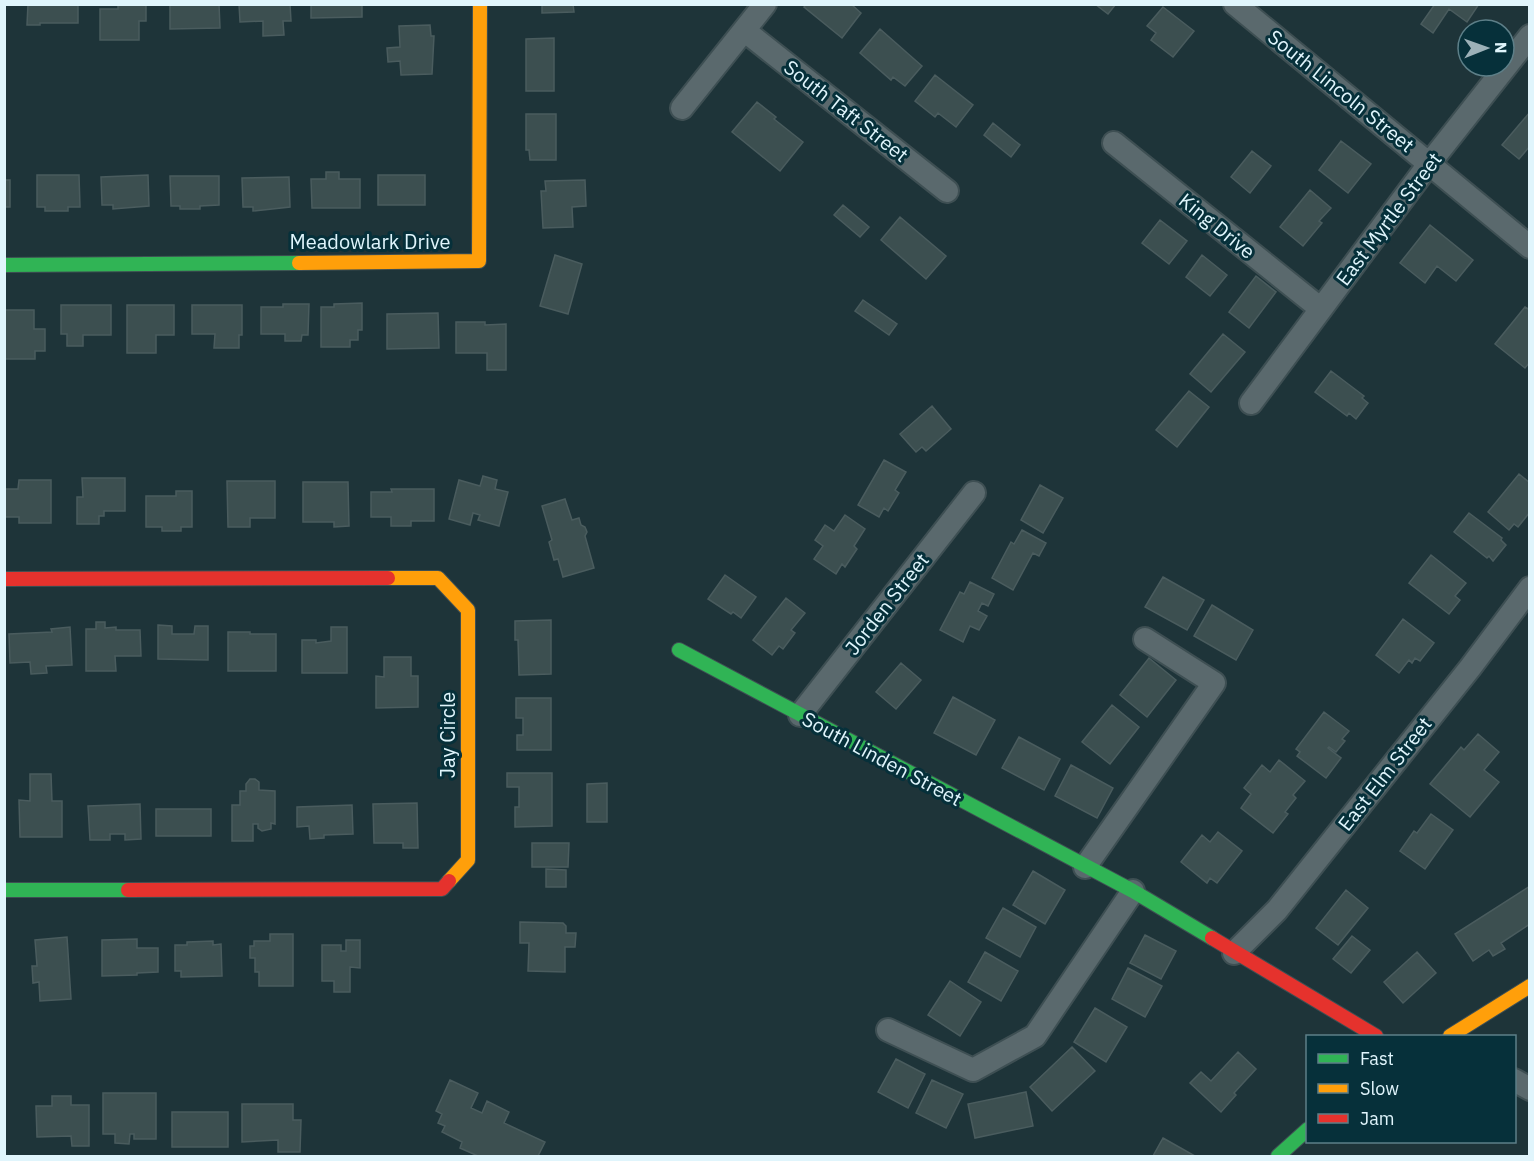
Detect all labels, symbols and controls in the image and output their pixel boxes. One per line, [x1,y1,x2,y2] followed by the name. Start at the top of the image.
[1456,18,1516,78] north arrow
[1262,23,1420,158] street label: South Lincoln Street
[1491,42,1511,54] text: N
[778,53,914,168] street label: South Taft Street
[1330,147,1448,291] street label: East Myrtle Street
[1174,187,1261,265] street label: King Drive
[289,228,451,255] street label: Meadowlark Drive
[838,547,935,660] street label: Jorden Street
[434,692,461,778] street label: Jay Circle
[798,705,967,812] street label: South Linden Street
[1332,711,1438,836] street label: East Elm Street
[1306,1035,1516,1143] legend
[1360,1047,1394,1070] text: Fast
[1360,1077,1399,1100] text: Slow
[1360,1107,1395,1130] text: Jam

